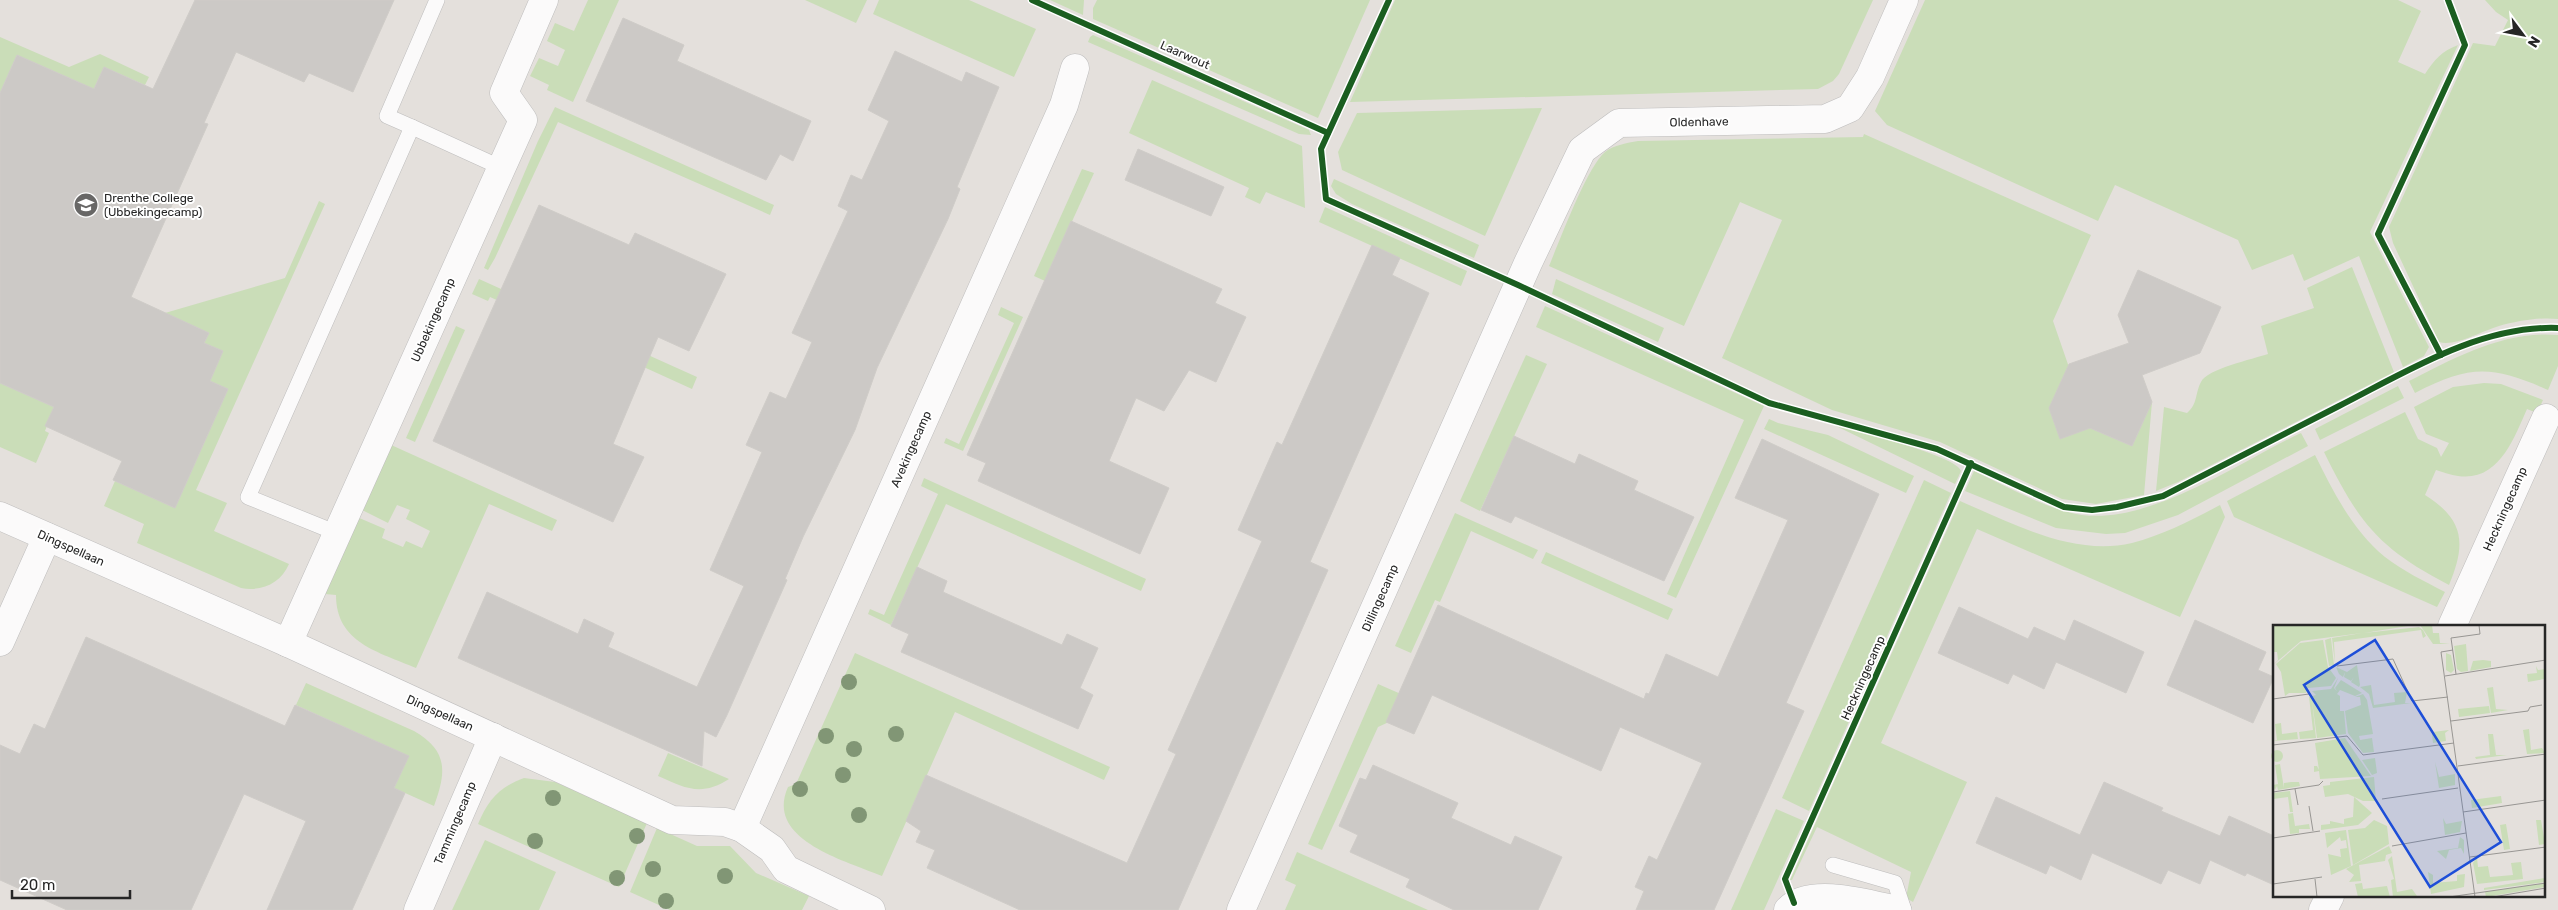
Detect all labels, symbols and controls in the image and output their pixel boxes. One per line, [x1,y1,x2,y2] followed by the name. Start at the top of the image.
[2498,10,2548,60] north arrow
[2524,33,2543,50] text: N
[1158,38,1212,72] street label: Laarwout
[1669,114,1729,130] street label: Oldenhave
[104,191,202,219] place label: Drenthe College (Ubbekingecamp)
[73,192,99,218] school or university icon: Drenthe College (Ubbekingecamp)
[408,276,458,364] street label: Ubbekingecamp
[888,409,934,489] street label: Avekingecamp
[2480,465,2530,553] street label: Heckningecamp
[35,527,107,569] street label: Dingspellaan
[1359,562,1401,634] street label: Dillingecamp
[2273,625,2546,898] inset map
[1838,634,1888,722] street label: Heckningecamp
[404,692,476,734] street label: Dingspellaan
[431,779,479,867] street label: Tammingecamp
[12,868,130,900] scale bar
[20,876,55,894] text: 20 m

